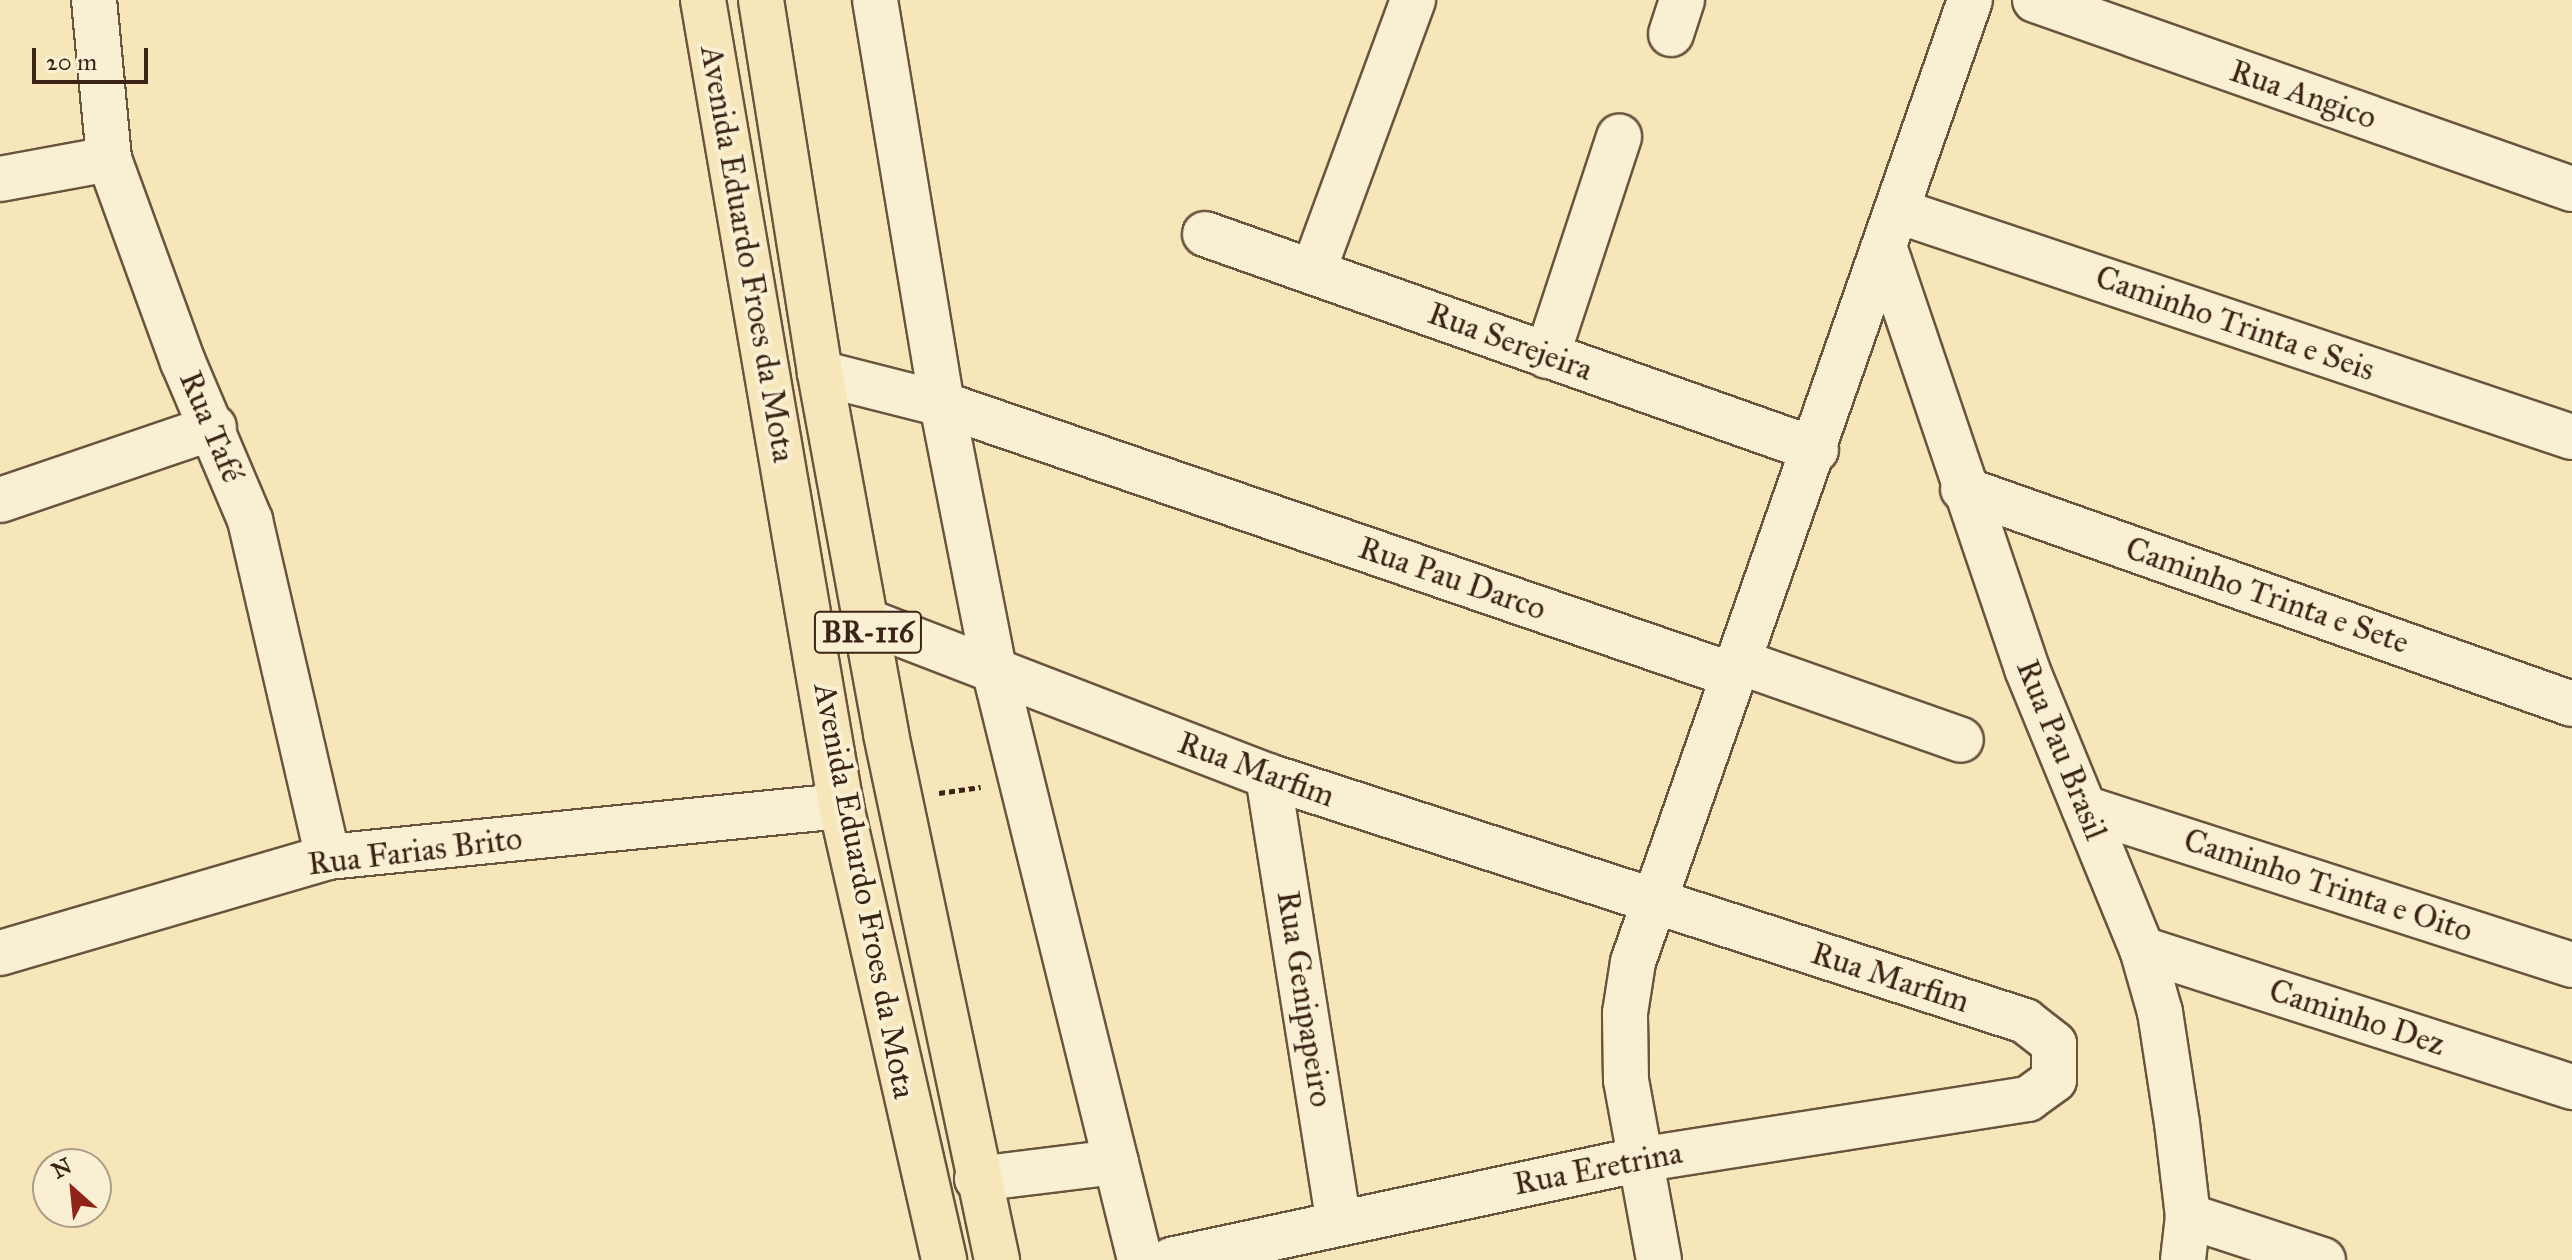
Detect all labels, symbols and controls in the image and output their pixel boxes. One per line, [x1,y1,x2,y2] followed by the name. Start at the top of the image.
[36,32,152,82] scale bar
[691,43,803,465] street label: Avenida Eduardo Froes da Mota
[46,47,97,77] text: 20 m
[2225,52,2381,138] street label: Rua Angico
[2090,258,2380,390] street label: Caminho Trinta e Seis
[1423,295,1597,389] street label: Rua Serejeira
[170,366,252,488] street label: Rua Tafé
[1353,529,1551,629] street label: Rua Pau Darco
[2120,530,2414,662] street label: Caminho Trinta e Sete
[812,606,924,658] road number: BR-116
[2008,654,2114,846] street label: Rua Pau Brasil
[805,680,923,1102] street label: Avenida Eduardo Froes da Mota
[1173,724,1339,816] street label: Rua Marfim
[306,820,524,884] street label: Rua Farias Brito
[2179,821,2477,951] street label: Caminho Trinta e Oito
[1268,888,1340,1110] street label: Rua Genipapeiro
[1806,934,1974,1022] street label: Rua Marfim
[2264,972,2450,1064] street label: Caminho Dez
[1511,1134,1685,1204] street label: Rua Eretrina
[32,1148,112,1228] north arrow
[47,1152,76,1184] text: N

